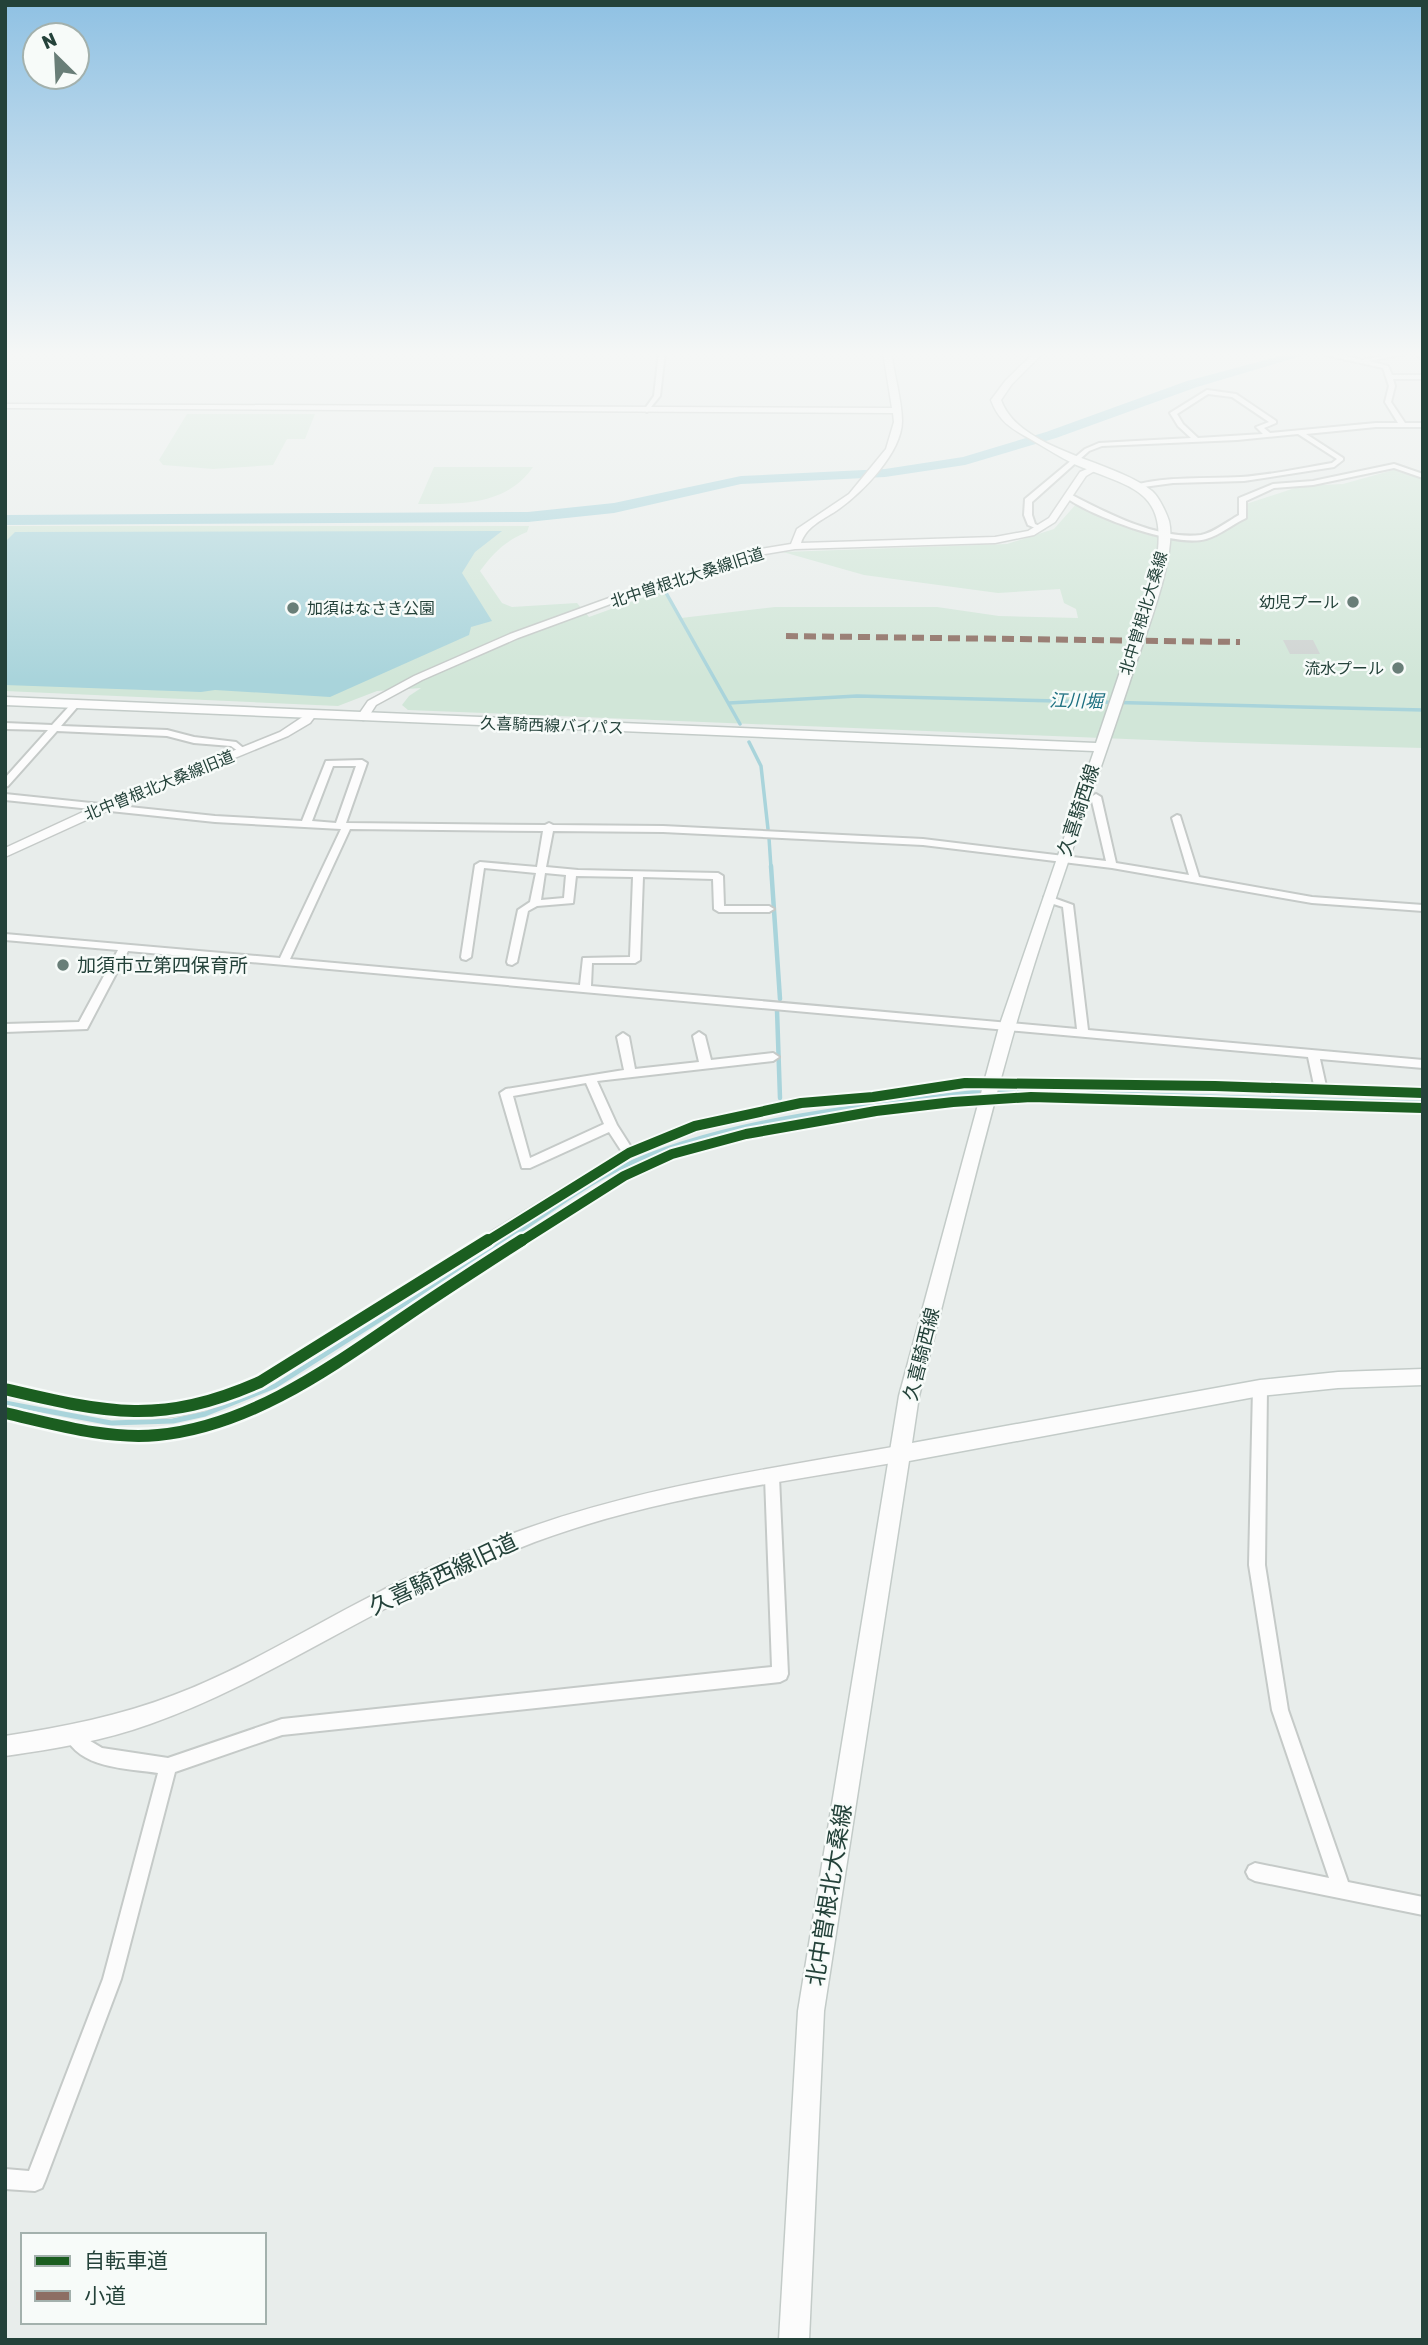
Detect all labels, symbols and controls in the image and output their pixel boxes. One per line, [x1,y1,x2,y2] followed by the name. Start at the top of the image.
[21,21,91,91] north arrow
[38,28,60,54] text: N
[608,544,766,611] street label: 北中曽根北大桑線旧道
[1116,549,1171,677] street label: 北中曽根北大桑線
[1259,593,1339,612] place label: 幼児プール
[1345,594,1361,610] marker: 幼児プール
[307,599,435,618] place label: 加須はなさき公園
[285,600,301,616] marker: 加須はなさき公園
[1304,659,1384,678] place label: 流水プール
[1390,660,1406,676] marker: 流水プール
[1049,690,1106,713] water label: 江川堀
[480,713,624,738] street label: 久喜騎西線バイパス
[81,747,237,824] street label: 北中曽根北大桑線旧道
[1053,761,1104,859] street label: 久喜騎西線
[77,954,248,977] place label: 加須市立第四保育所
[55,957,71,973] marker: 加須市立第四保育所
[899,1305,944,1403] street label: 久喜騎西線
[364,1527,522,1621] street label: 久喜騎西線旧道
[801,1802,857,1988] street label: 北中曽根北大桑線
[21,2233,266,2324] legend
[84,2248,168,2273] text: 自転車道
[84,2283,126,2308] text: 小道

